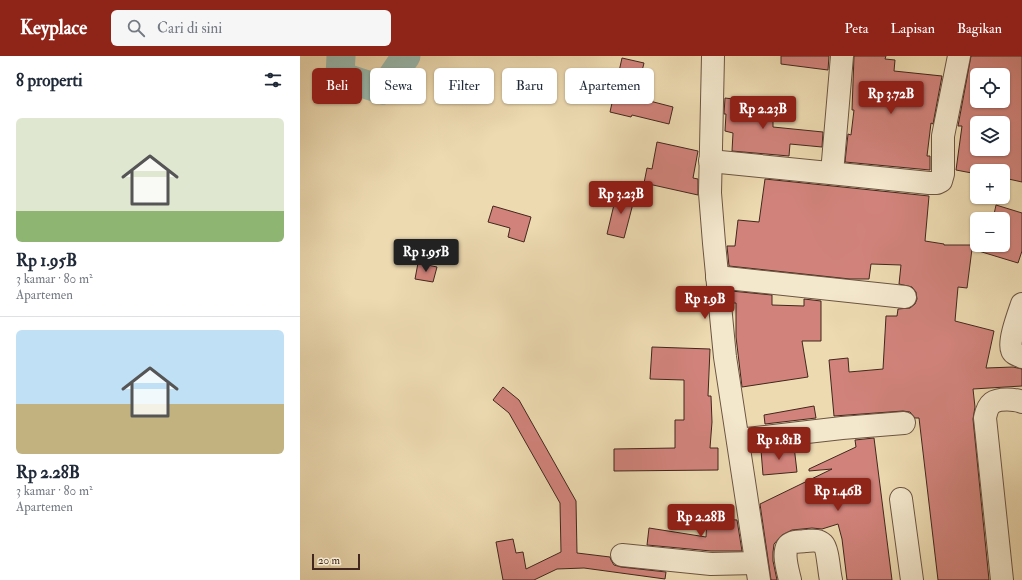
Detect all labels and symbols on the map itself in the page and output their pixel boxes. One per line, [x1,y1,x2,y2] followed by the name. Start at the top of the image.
[850,81,932,115] pin: Rp 3.72B
[722,96,804,130] pin: Rp 2.23B
[580,181,662,215] pin: Rp 3.23B
[385,239,467,273] pin: Rp 1.95B
[668,286,742,320] pin: Rp 1.9B
[738,427,820,461] pin: Rp 1.81B
[797,478,879,512] pin: Rp 1.46B
[660,504,742,538] pin: Rp 2.28B
[312,552,360,571] scale bar

